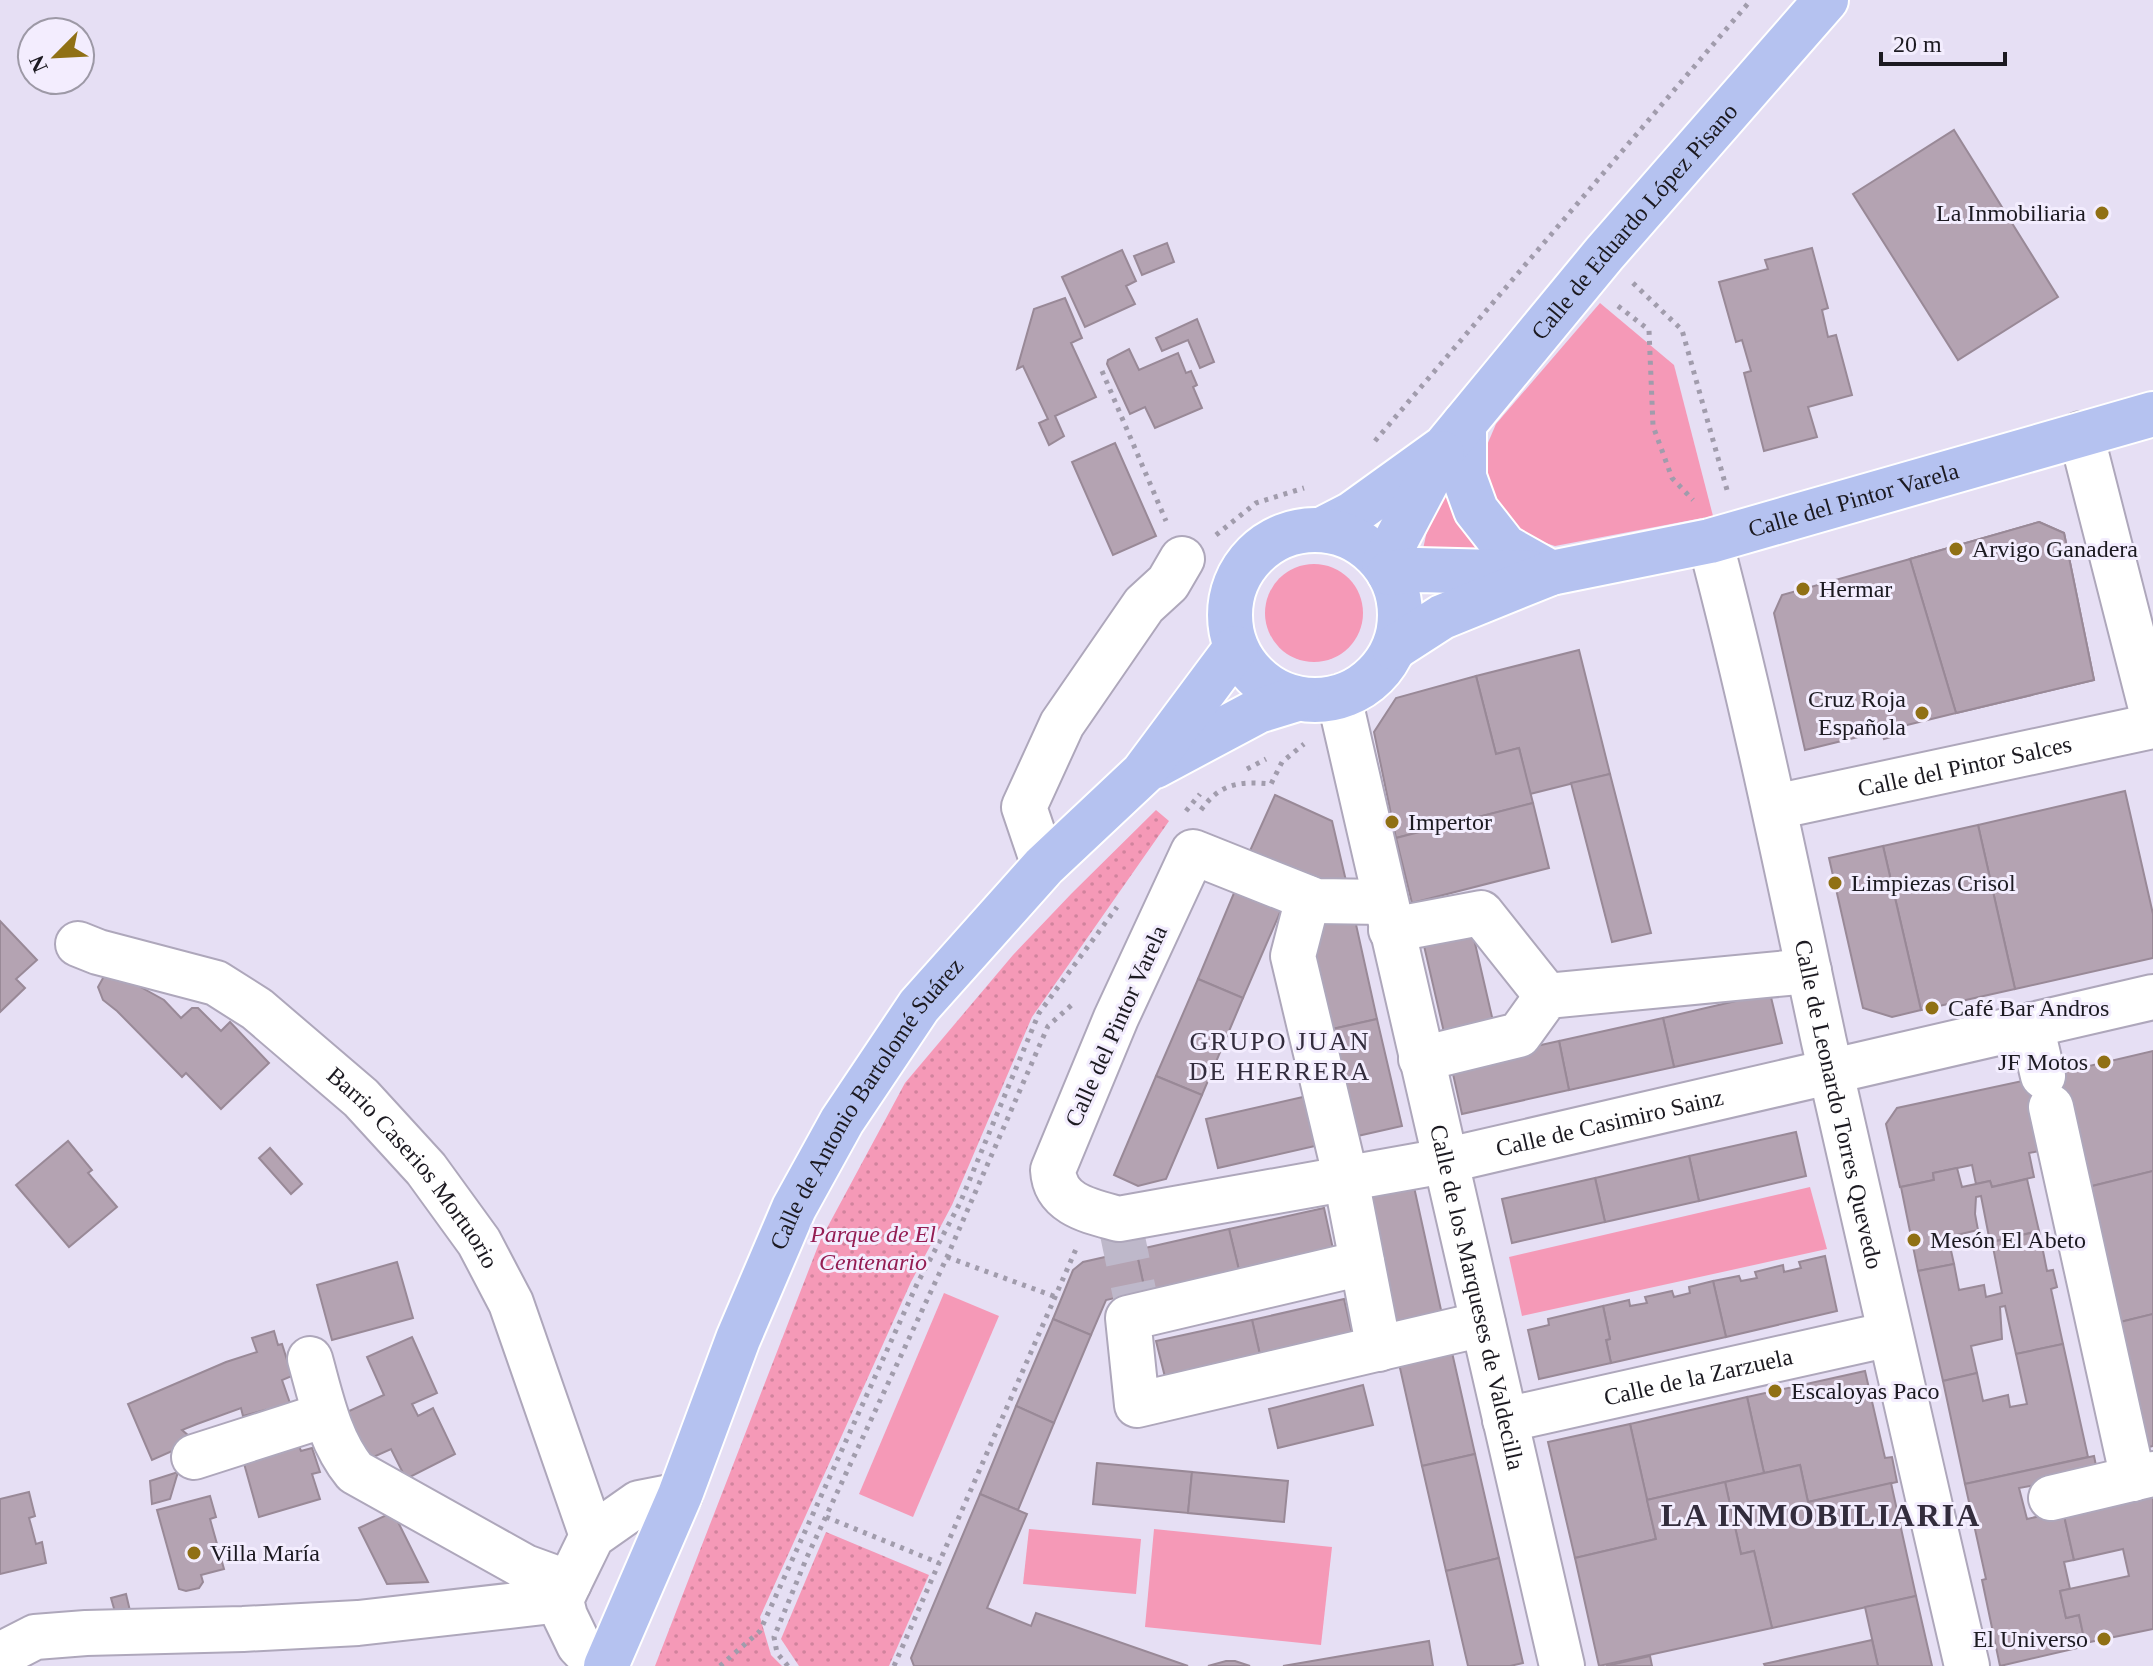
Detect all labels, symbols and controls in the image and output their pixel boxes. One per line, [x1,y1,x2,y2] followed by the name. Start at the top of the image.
[16,16,96,96] north arrow
[1881,16,2005,66] scale bar
[1893,31,1942,57] text: 20 m
[23,51,53,76] text: N
[1526,98,1743,345] street label: Calle de Eduardo López Pisano
[1936,200,2086,226] place label: La Inmobiliaria
[2093,204,2111,222] marker: La Inmobiliaria
[1745,457,1962,542] street label: Calle del Pintor Varela
[1972,536,2138,562] place label: Arvigo Ganadera
[1947,540,1965,558] marker: Arvigo Ganadera
[1819,576,1892,602] place label: Hermar
[1794,580,1812,598] marker: Hermar
[1808,686,1906,740] place label: Cruz Roja Española
[1913,704,1931,722] marker: Cruz Roja Española
[1855,731,2074,802] street label: Calle del Pintor Salces
[1408,809,1492,835] place label: Impertor
[1383,813,1401,831] marker: Impertor
[1851,870,2016,896] place label: Limpiezas Crisol
[1826,874,1844,892] marker: Limpiezas Crisol
[1060,921,1172,1131] street label: Calle del Pintor Varela
[1790,937,1888,1272] street label: Calle de Leonardo Torres Quevedo
[765,953,968,1253] street label: Calle de Antonio Bartolomé Suárez
[1948,995,2109,1021] place label: Café Bar Andros
[1923,999,1941,1017] marker: Café Bar Andros
[1189,1027,1371,1086] district label: GRUPO JUAN DE HERRERA
[1998,1049,2088,1075] place label: JF Motos
[2095,1053,2113,1071] marker: JF Motos
[322,1062,503,1273] street label: Barrio Caserios Mortuorio
[1493,1084,1726,1162] street label: Calle de Casimiro Sainz
[1425,1122,1530,1473] street label: Calle de los Marqueses de Valdecilla
[809,1221,936,1275] park label: Parque de El Centenario
[1930,1227,2086,1253] place label: Mesón El Abeto
[1905,1231,1923,1249] marker: Mesón El Abeto
[1601,1343,1795,1411] street label: Calle de la Zarzuela
[1791,1378,1940,1404] place label: Escaloyas Paco
[1766,1382,1784,1400] marker: Escaloyas Paco
[1661,1497,1981,1533] district label: LA INMOBILIARIA
[210,1540,320,1566] place label: Villa María
[185,1544,203,1562] marker: Villa María
[1973,1626,2088,1652] place label: El Universo
[2095,1630,2113,1648] marker: El Universo

